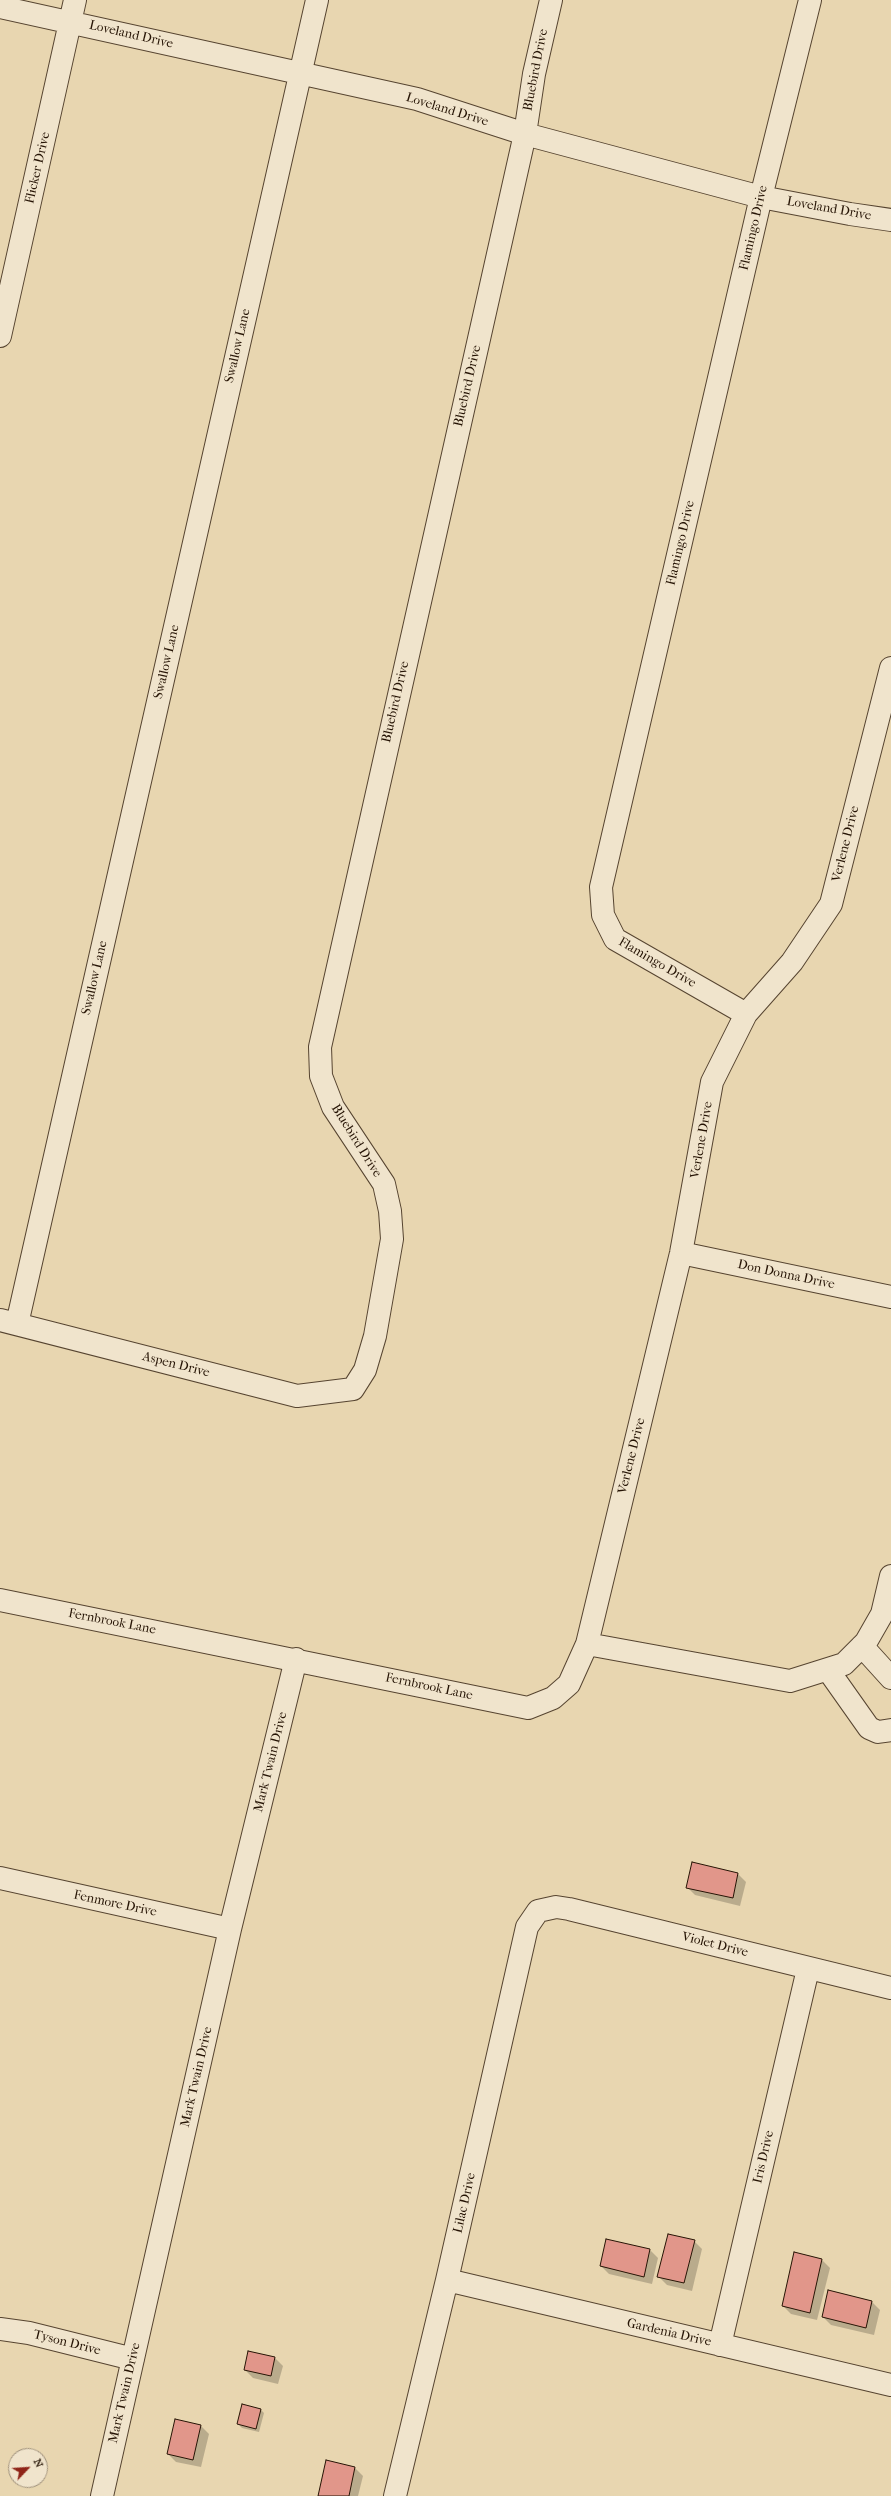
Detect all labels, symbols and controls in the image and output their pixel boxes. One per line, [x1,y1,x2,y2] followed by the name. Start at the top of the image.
[88,18,174,52] street label: Loveland Drive
[520,28,552,112] street label: Bluebird Drive
[404,90,490,130] street label: Loveland Drive
[22,131,54,205] street label: Flicker Drive
[737,184,771,272] street label: Flamingo Drive
[785,194,873,224] street label: Loveland Drive
[222,307,254,385] street label: Swallow Lane
[451,344,485,428] street label: Bluebird Drive
[664,499,698,587] street label: Flamingo Drive
[151,623,183,701] street label: Swallow Lane
[379,660,413,744] street label: Bluebird Drive
[829,804,863,884] street label: Verlene Drive
[615,935,699,991] street label: Flamingo Drive
[79,939,111,1017] street label: Swallow Lane
[688,1100,716,1180] street label: Verlene Drive
[327,1102,385,1180] street label: Bluebird Drive
[736,1257,836,1293] street label: Don Donna Drive
[141,1349,211,1381] street label: Aspen Drive
[615,1416,649,1496] street label: Verlene Drive
[67,1606,157,1638] street label: Fernbrook Lane
[384,1670,474,1704] street label: Fernbrook Lane
[251,1710,291,1814] street label: Mark Twain Drive
[72,1888,158,1920] street label: Fenmore Drive
[680,1929,750,1961] street label: Violet Drive
[178,2025,216,2129] street label: Mark Twain Drive
[750,2129,778,2185] street label: Iris Drive
[450,2171,480,2235] street label: Lilac Drive
[625,2316,713,2350] street label: Gardenia Drive
[32,2327,102,2359] street label: Tyson Drive
[106,2341,144,2445] street label: Mark Twain Drive
[8,2448,48,2488] north arrow
[31,2457,46,2470] text: N

